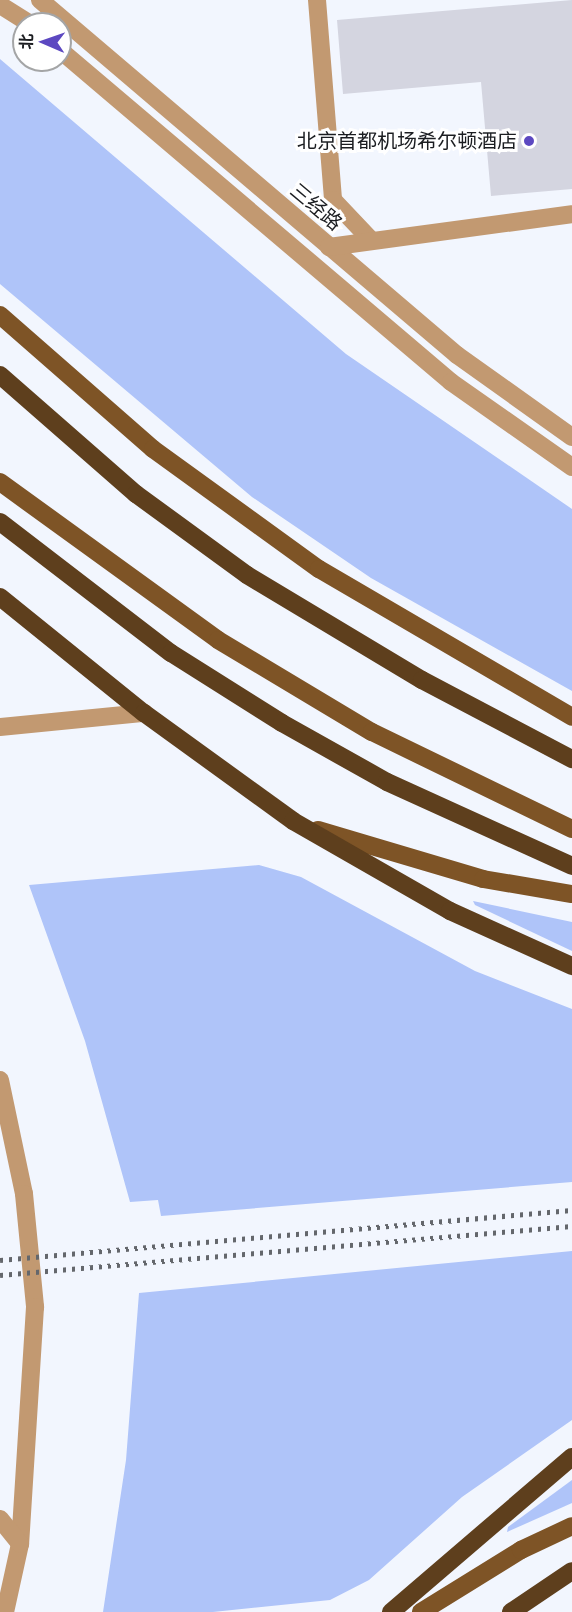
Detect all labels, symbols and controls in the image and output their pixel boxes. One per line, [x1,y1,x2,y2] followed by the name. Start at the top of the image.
[12,12,72,72] north arrow
[16,33,36,50] text: 北
[297,129,517,153] place label: 北京首都机场希尔顿酒店
[522,134,536,148] marker: 北京首都机场希尔顿酒店
[285,179,347,235] street label: 三经路

